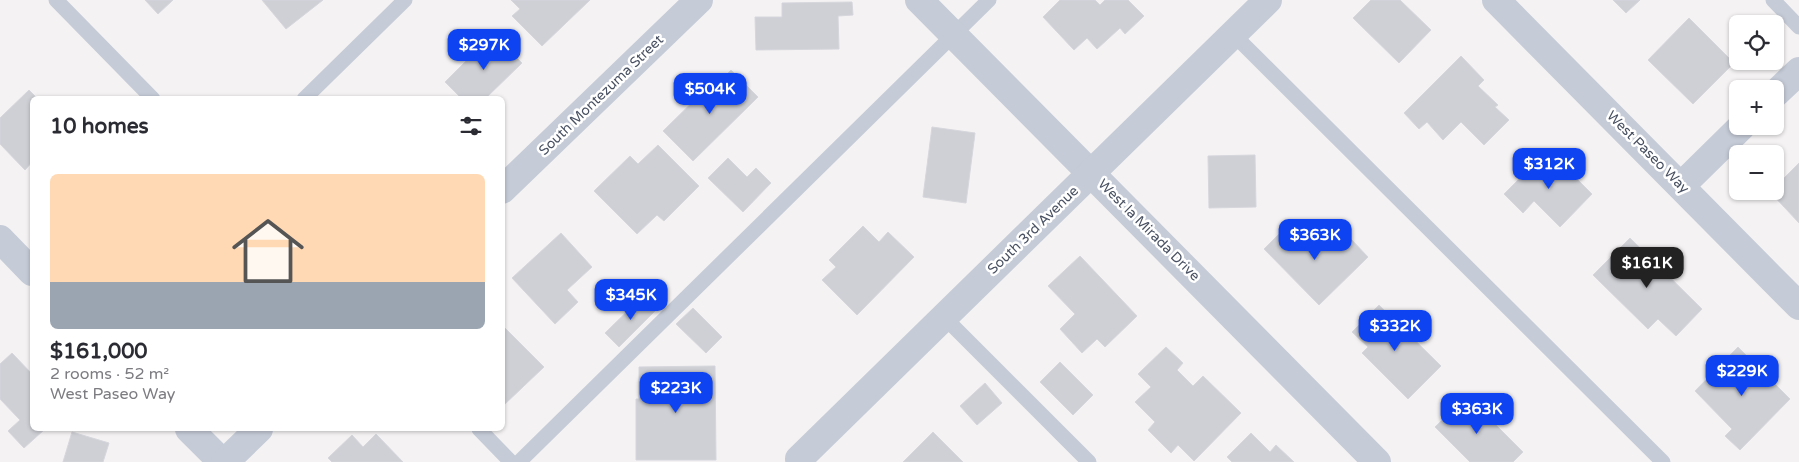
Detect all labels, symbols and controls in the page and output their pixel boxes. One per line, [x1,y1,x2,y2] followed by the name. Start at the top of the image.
[1729,15,1784,200] map controls
[1729,15,1784,70] button: locate
[449,28,519,71] pin: $297K
[535,31,667,159] street label: South Montezuma Street
[459,35,509,55] text: $297K
[675,72,745,115] pin: $504K
[685,79,735,99] text: $504K
[1729,80,1784,135] button: +
[1603,107,1693,197] street label: West Paseo Way
[457,112,485,140] icon: filters
[50,114,149,139] text: 10 homes
[1729,145,1784,200] button: −
[1514,148,1584,190] pin: $312K
[1524,154,1574,174] text: $312K
[1095,176,1204,285] street label: West la Mirada Drive
[984,182,1082,278] street label: South 3rd Avenue
[223,206,313,296] icon: home
[1280,218,1350,261] pin: $363K
[1290,225,1340,245] text: $363K
[1612,246,1682,289] pin: $161K
[1622,253,1672,273] text: $161K
[596,278,666,321] pin: $345K
[606,285,656,305] text: $345K
[1360,310,1430,352] pin: $332K
[1370,316,1420,336] text: $332K
[50,339,148,364] text: $161,000
[1707,354,1777,397] pin: $229K
[1717,361,1767,381] text: $229K
[50,364,169,384] text: 2 rooms · 52 m²
[641,372,711,414] pin: $223K
[651,378,701,398] text: $223K
[50,384,175,404] text: West Paseo Way
[1442,392,1512,435] pin: $363K
[1452,399,1502,419] text: $363K

